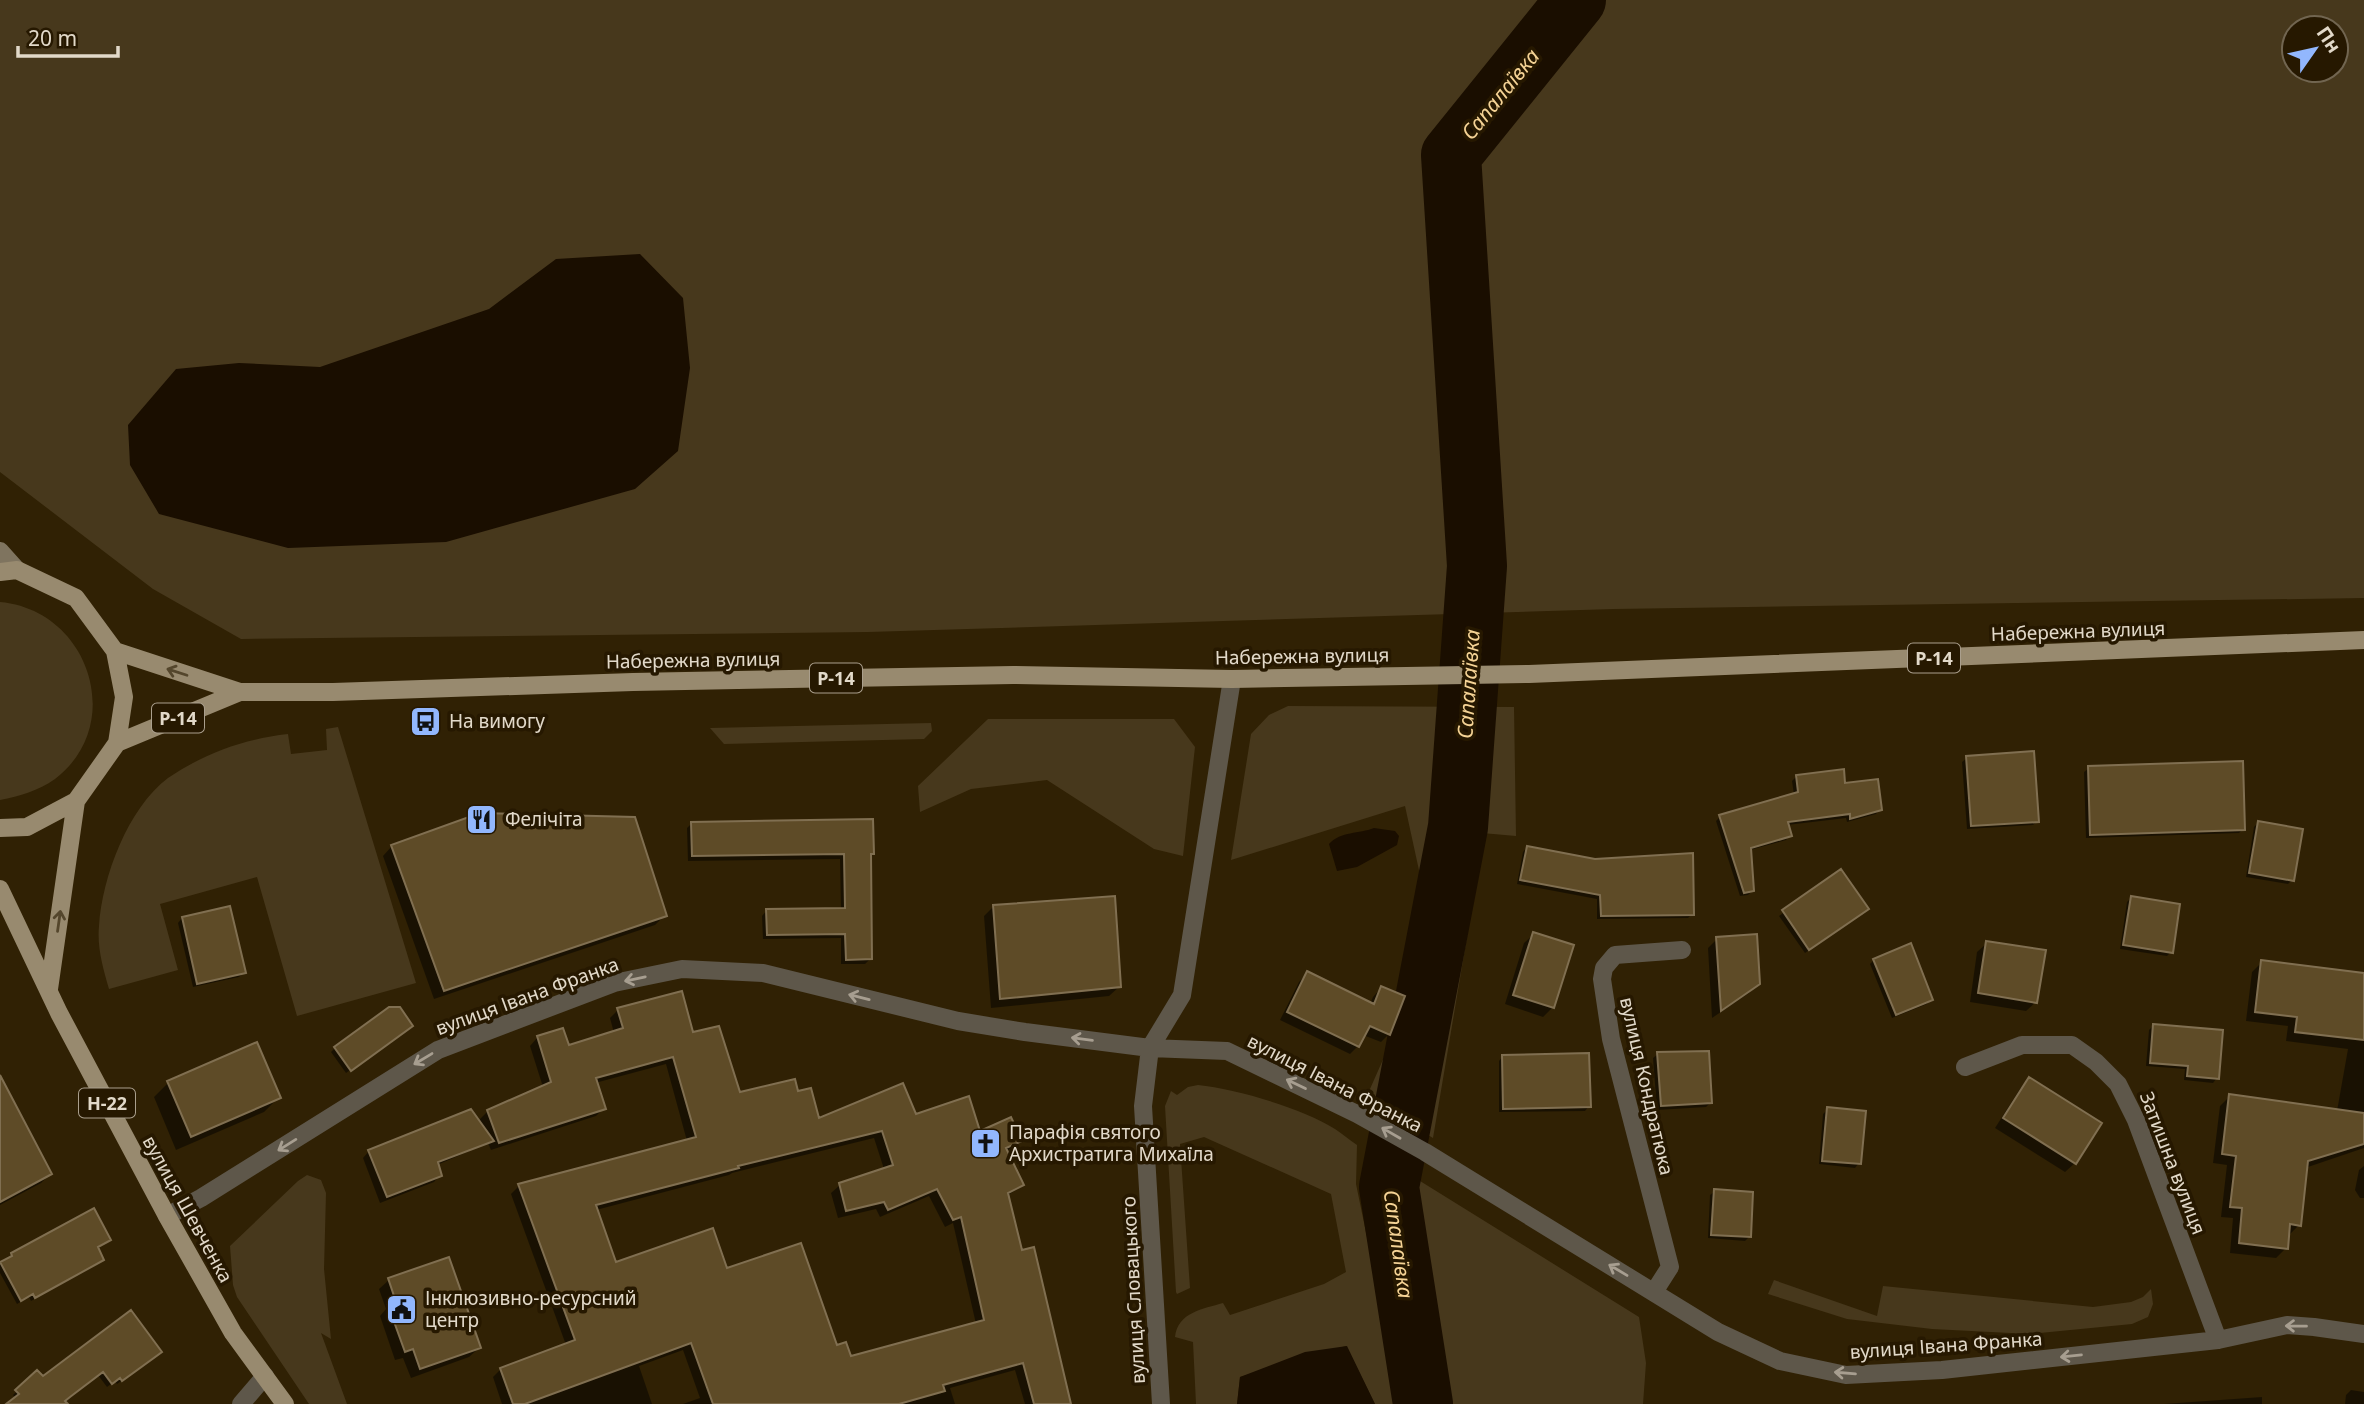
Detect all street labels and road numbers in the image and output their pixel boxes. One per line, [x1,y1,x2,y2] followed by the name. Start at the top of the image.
[1990,615,2166,647] street label: Набережна вулиця
[1215,641,1389,671] street label: Набережна вулиця
[1908,644,1960,672] road number: Р-14
[606,645,780,675] street label: Набережна вулиця
[810,664,862,692] road number: Р-14
[152,704,204,732] road number: Р-14
[432,951,622,1041] street label: вулиця Івана Франка
[1614,994,1680,1178] street label: вулиця Кондратюка
[1243,1028,1427,1138] street label: вулиця Івана Франка
[79,1088,135,1118] road number: Н-22
[2134,1088,2212,1238] street label: Затишна вулиця
[137,1131,239,1287] street label: вулиця Шевченка
[1115,1195,1151,1385] street label: вулиця Словацького
[1849,1325,2043,1365] street label: вулиця Івана Франка

